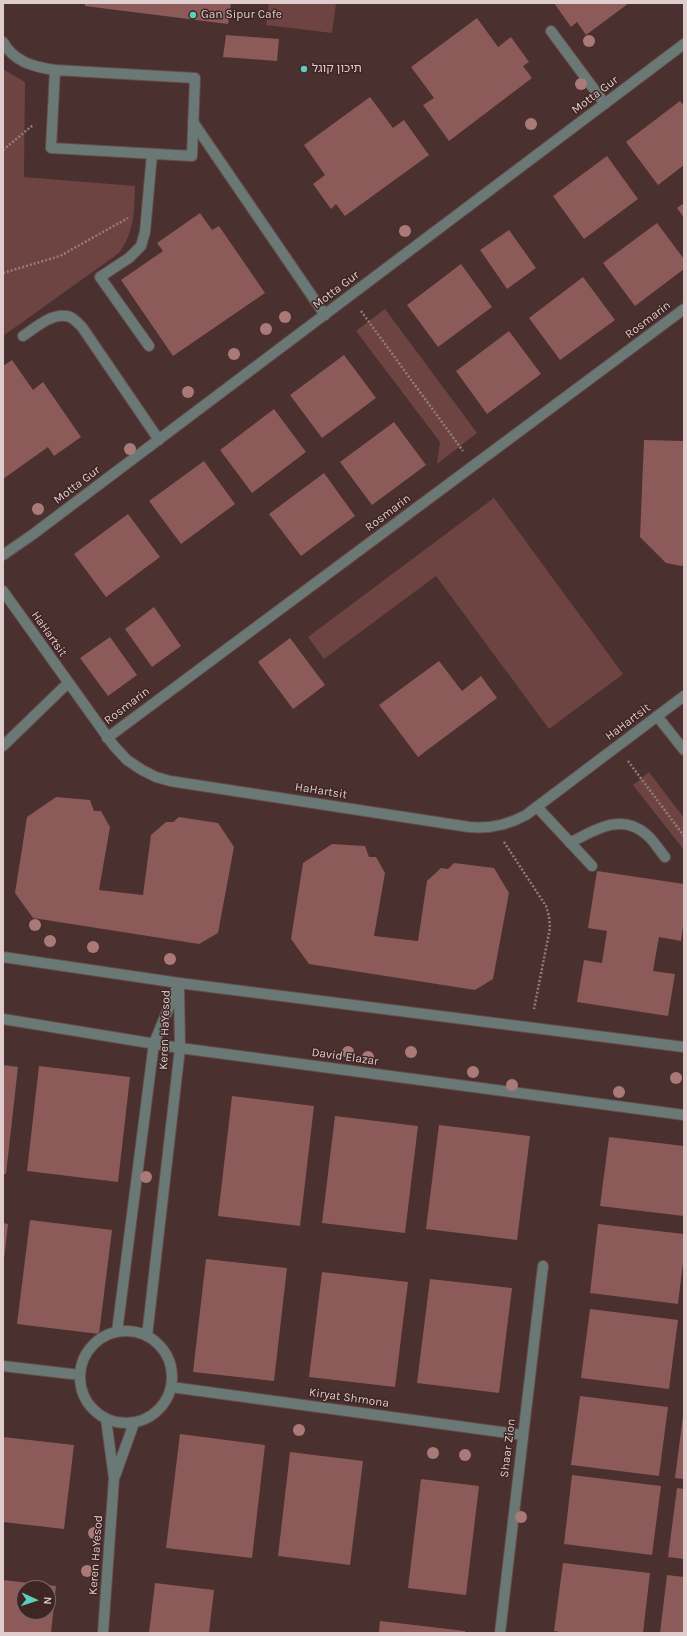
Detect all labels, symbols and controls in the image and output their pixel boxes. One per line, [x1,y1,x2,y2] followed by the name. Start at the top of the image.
[201,8,282,22] place label: Gan Sipur Cafe
[188,10,198,20] marker: Gan Sipur Cafe
[312,62,362,76] place label: תיכון קוגל
[299,64,309,74] marker: תיכון קוגל
[569,73,621,117] street label: Motta Gur
[310,268,362,312] street label: Motta Gur
[622,298,674,342] street label: Rosmarin
[51,463,103,507] street label: Motta Gur
[362,491,414,535] street label: Rosmarin
[28,608,70,660] street label: HaHartsit
[101,684,153,728] street label: Rosmarin
[603,700,653,744] street label: HaHartsit
[294,780,348,802] street label: HaHartsit
[156,990,174,1070] street label: Keren HaYesod
[311,1045,379,1069] street label: David Elazar
[308,1385,390,1411] street label: Kiryat Shmona
[497,1418,519,1478] street label: Shaar Zion
[86,1515,106,1595] street label: Keren HaYesod
[16,1580,56,1620] north arrow
[41,1596,54,1605] text: N

